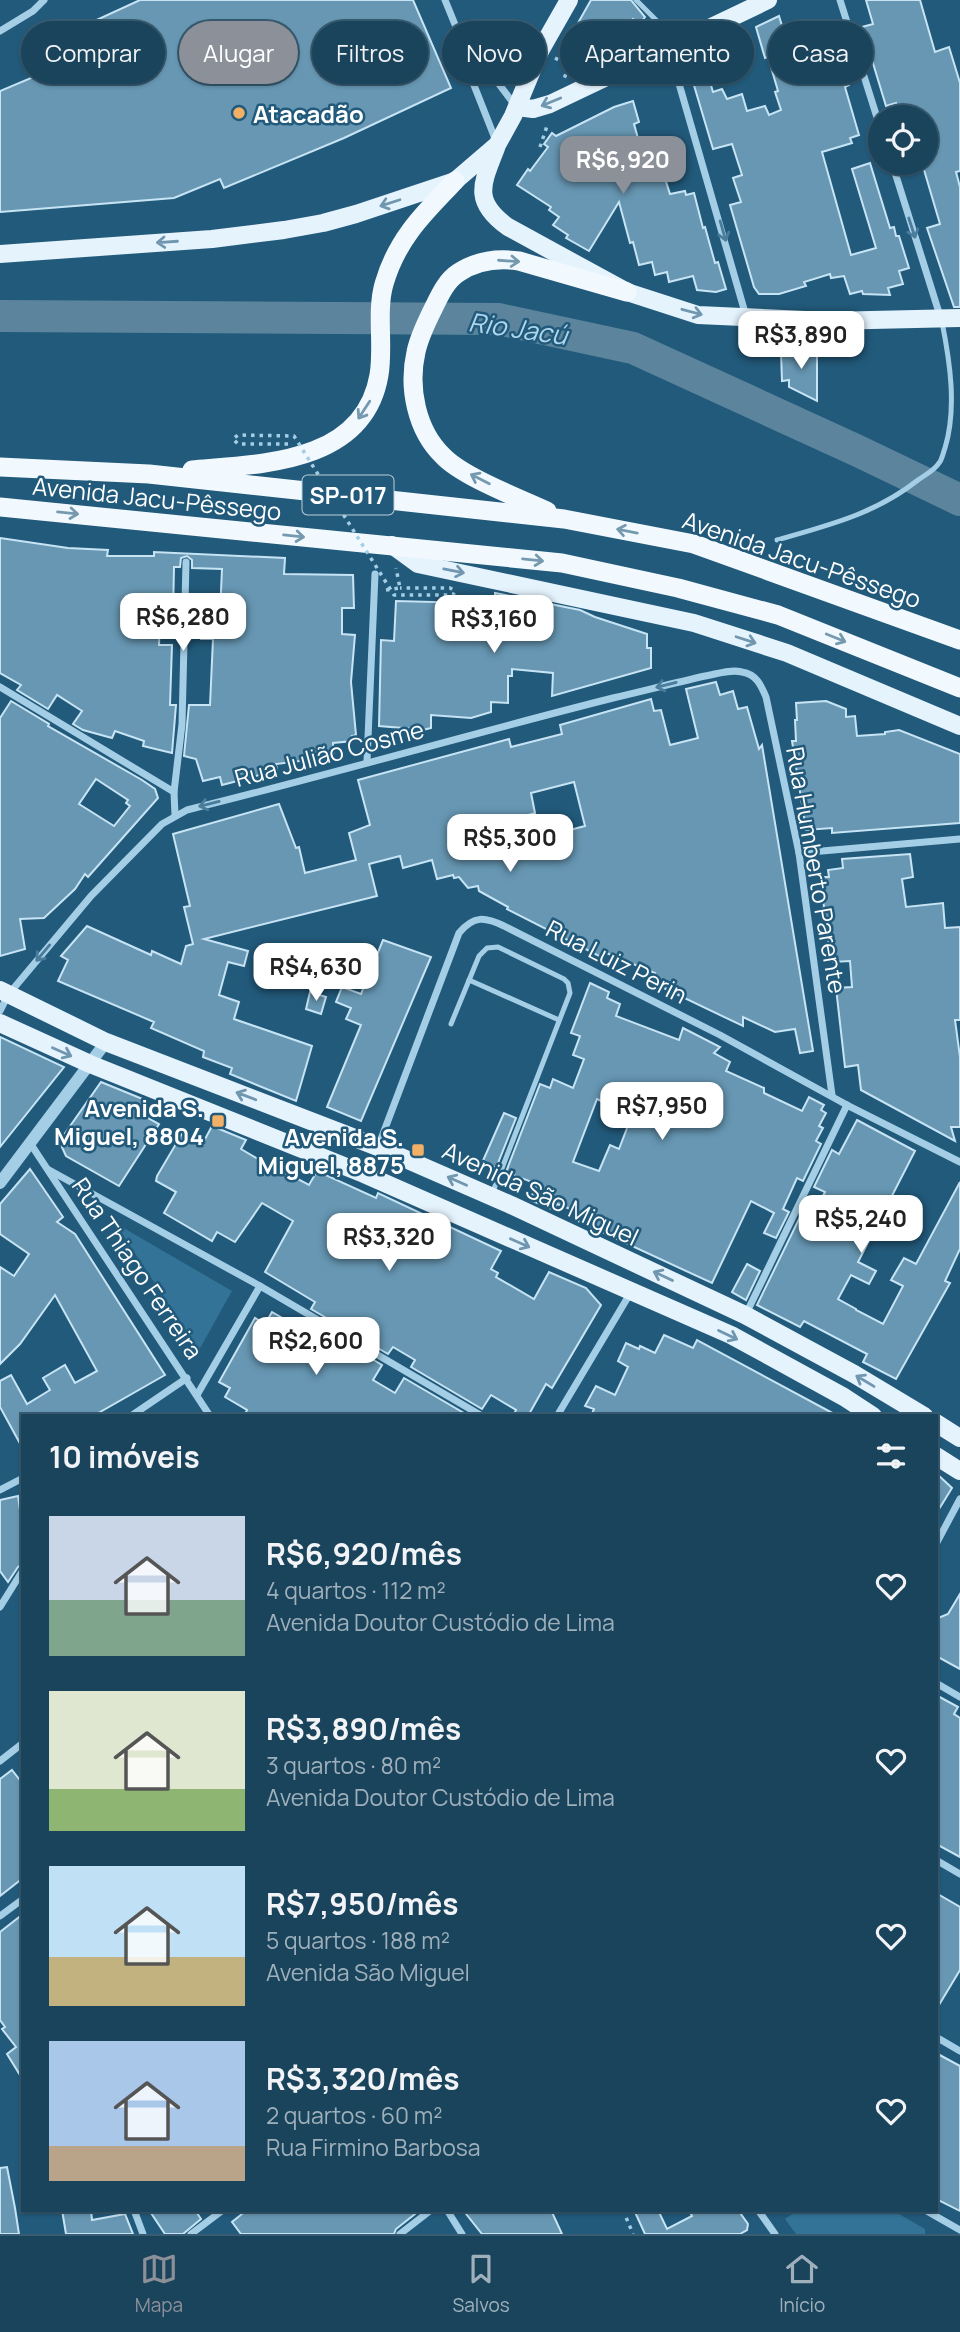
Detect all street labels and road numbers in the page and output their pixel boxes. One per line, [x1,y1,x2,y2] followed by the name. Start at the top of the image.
[31,469,283,527] street label: Avenida Jacu-Pêssego
[302,475,394,514] road number: SP-017
[678,503,926,615] street label: Avenida Jacu-Pêssego
[231,712,427,794] street label: Rua Julião Cosme
[779,744,855,996] street label: Rua Humberto Parente
[541,911,693,1011] street label: Rua Luiz Perin
[438,1133,644,1253] street label: Avenida São Miguel
[65,1171,211,1365] street label: Rua Thiago Ferreira

